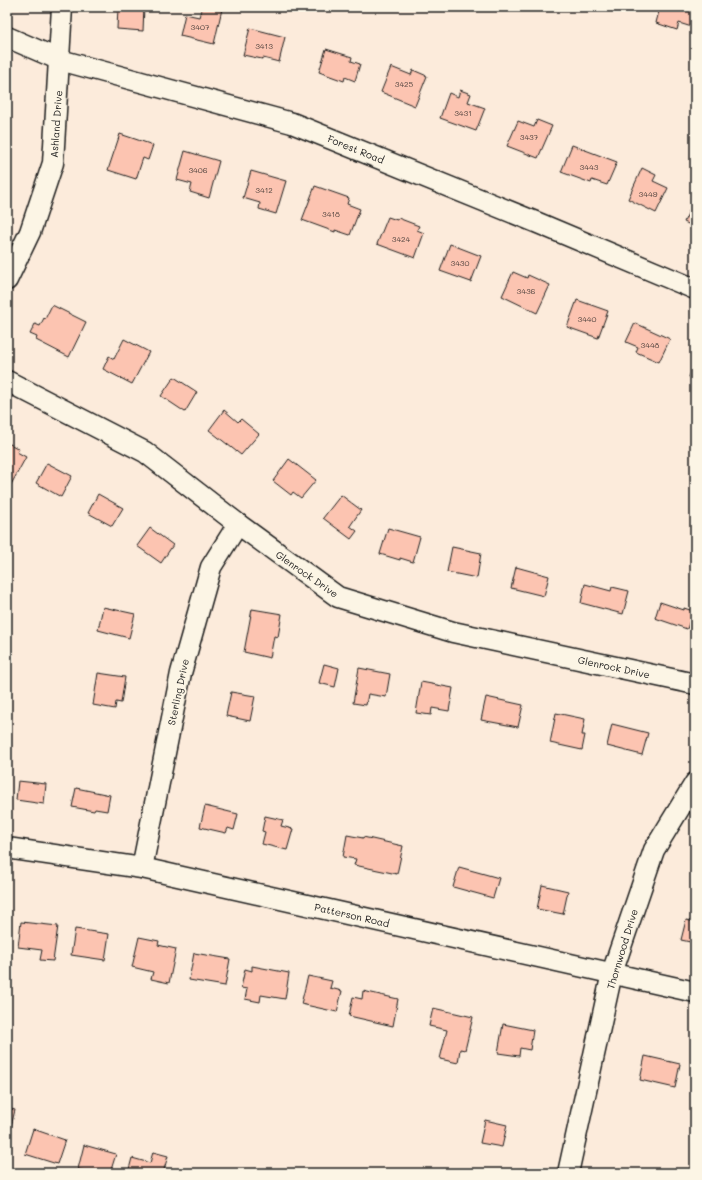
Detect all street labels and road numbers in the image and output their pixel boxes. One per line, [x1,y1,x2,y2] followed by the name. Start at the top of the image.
[47,90,65,158] street label: Ashland Drive
[326,131,386,167] street label: Forest Road
[273,547,341,601] street label: Glenrock Drive
[577,653,651,681] street label: Glenrock Drive
[164,657,192,727] street label: Sterling Drive
[313,900,391,930] street label: Patterson Road
[603,907,641,991] street label: Thornwood Drive

